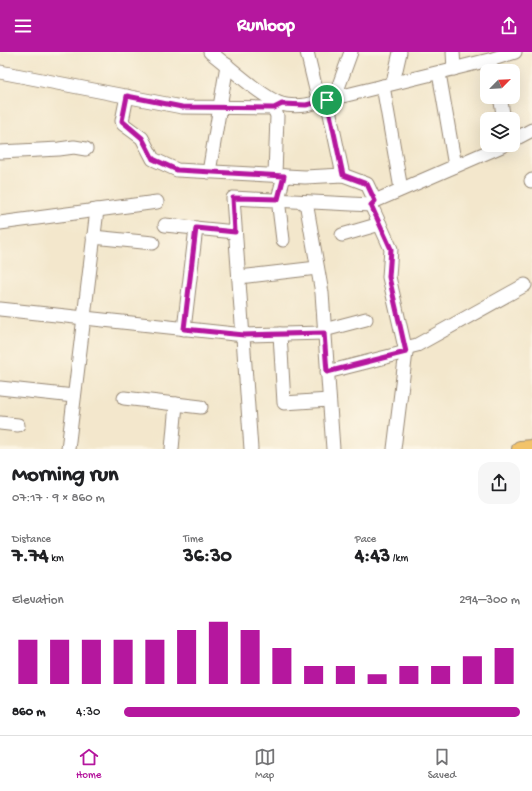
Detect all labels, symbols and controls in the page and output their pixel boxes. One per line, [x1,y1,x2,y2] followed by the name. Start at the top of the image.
[12,15,34,37] icon: menu
[498,15,520,37] icon: share
[237,16,295,37] text: Runloop
[480,64,520,104] north arrow
[480,64,520,152] map controls
[310,83,344,117] pin
[316,89,338,111] icon: arrive
[480,112,520,152] button: layers
[478,462,520,504] button: share
[12,463,118,489] text: Morning run
[12,491,105,506] text: 07:17 · 9 × 860 m
[12,534,51,546] text: Distance
[183,534,203,546] text: Time
[355,534,376,546] text: Pace
[12,546,49,569] text: 7.74
[183,546,232,569] text: 36:30
[355,546,390,569] text: 4:43
[49,553,64,565] text: km
[390,553,408,565] text: /km
[12,593,64,608] text: Elevation
[459,593,520,608] text: 294–300 m
[12,705,45,720] text: 860 m
[76,705,100,720] text: 4:30
[76,746,102,782] tab: Home
[254,746,276,782] tab: Map
[428,746,456,782] tab: Saved

